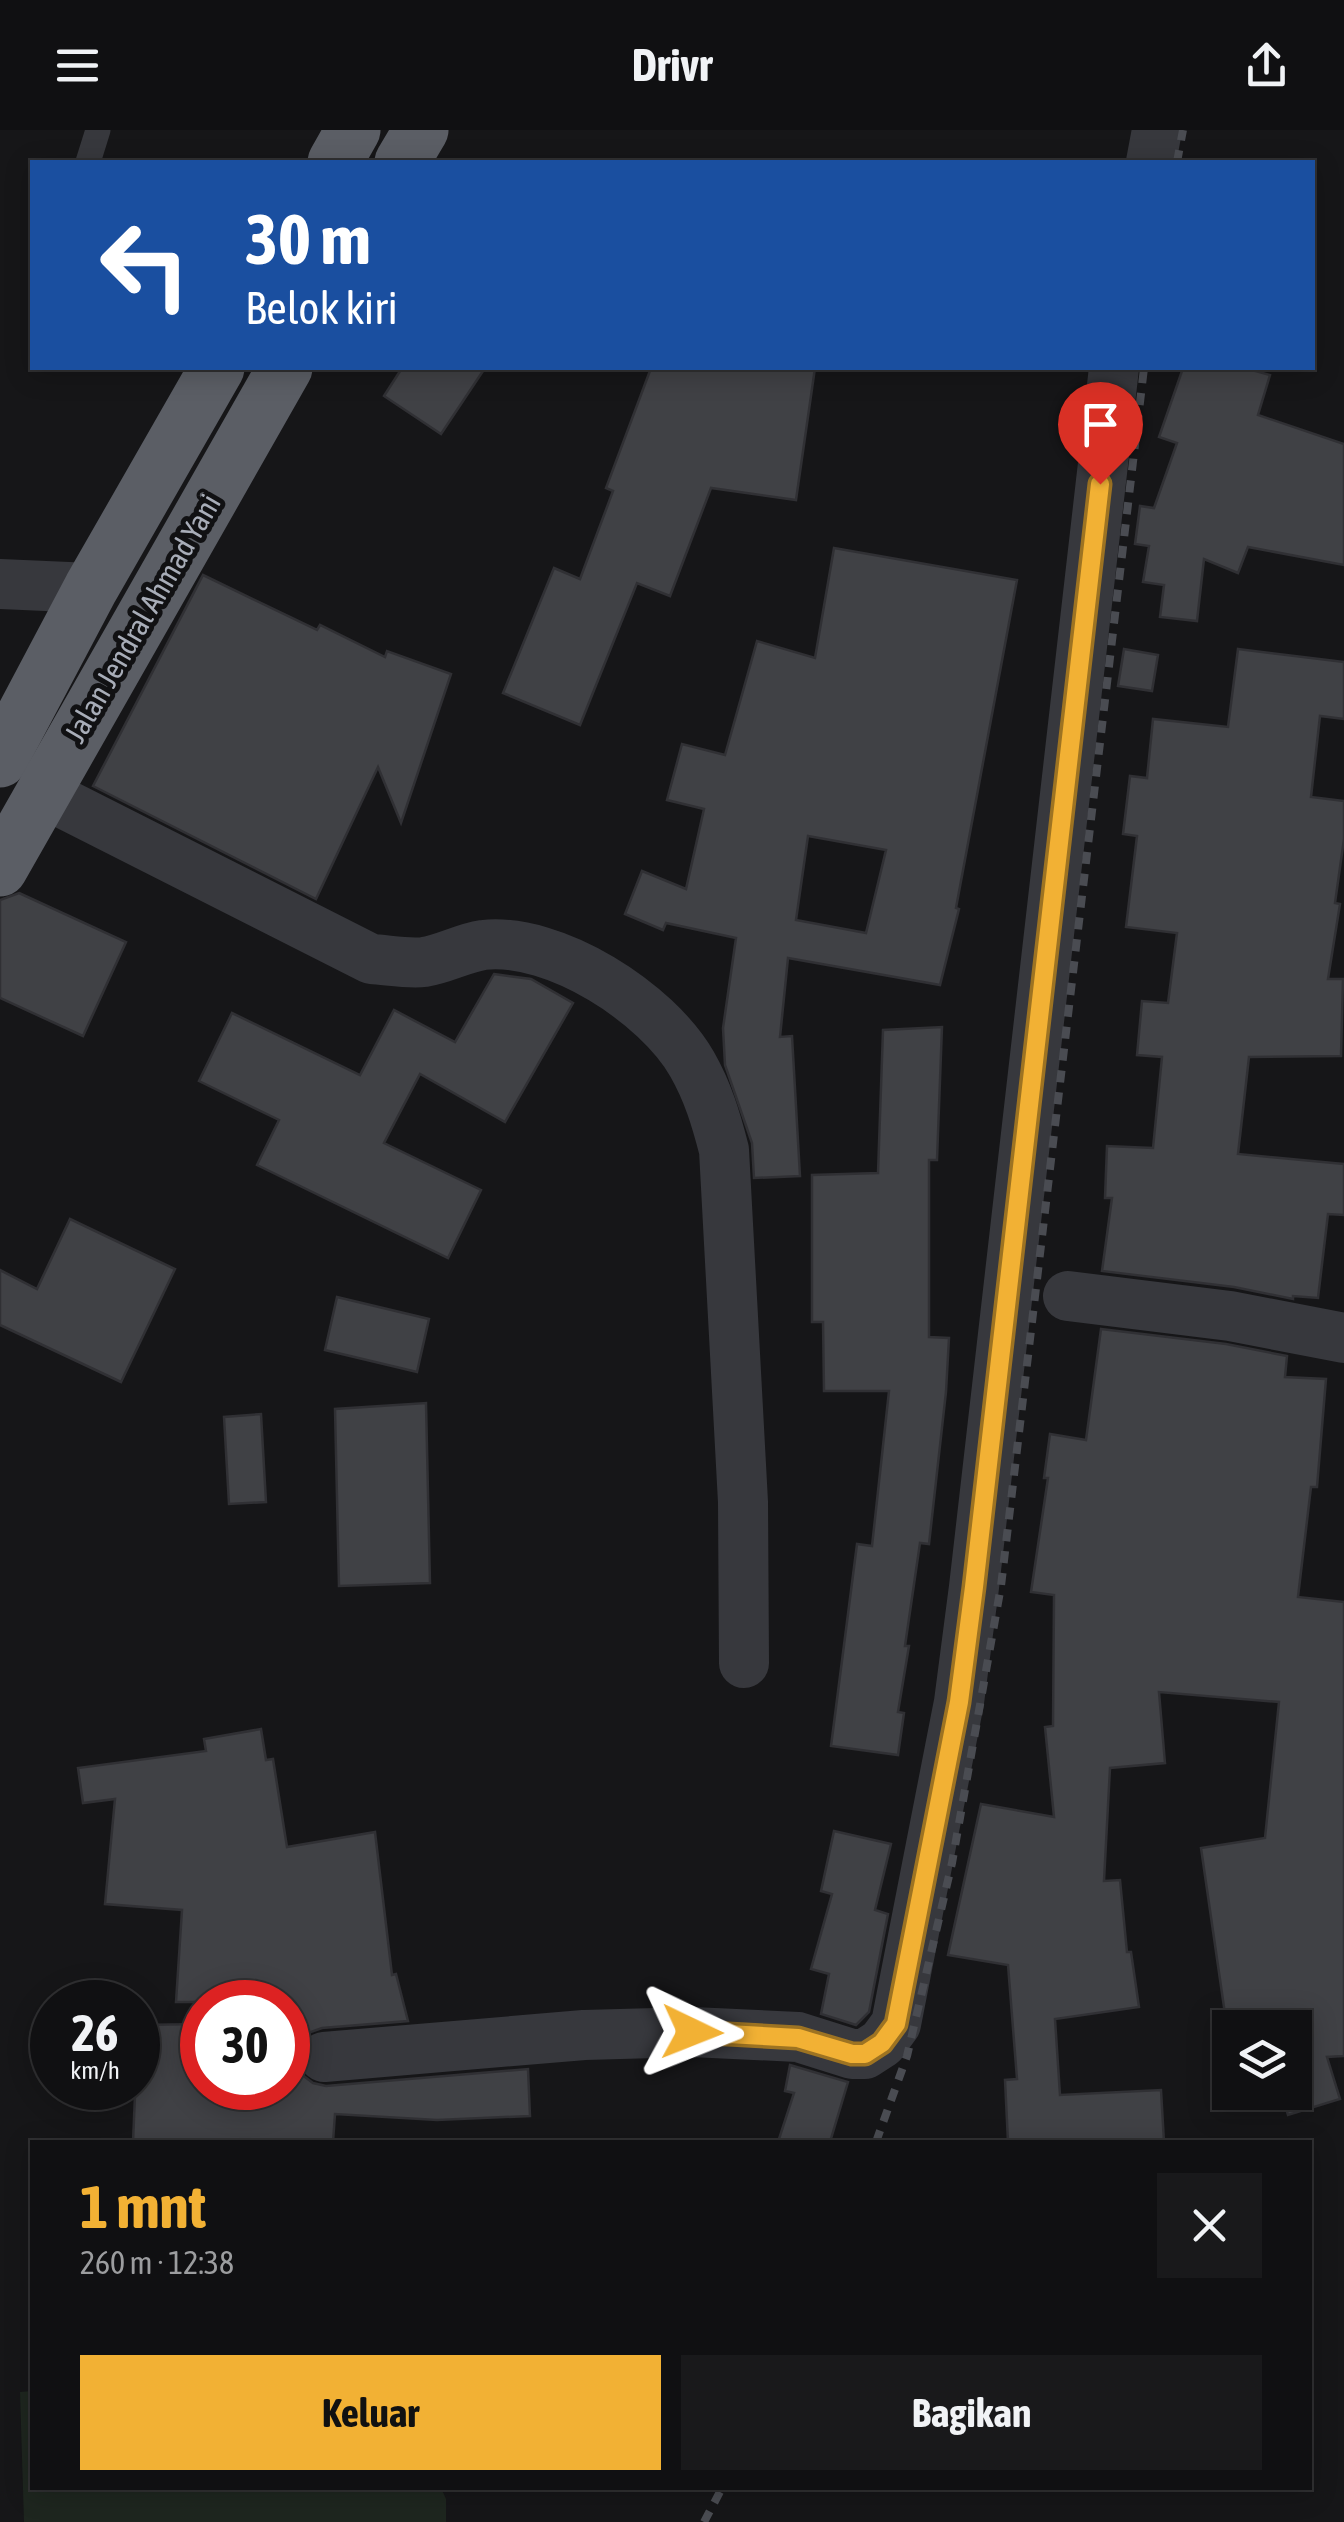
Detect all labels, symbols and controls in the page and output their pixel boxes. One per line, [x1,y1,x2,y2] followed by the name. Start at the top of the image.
[50,38,105,93] icon: menu
[1239,38,1294,93] icon: share
[632,39,712,91] text: Drivr
[245,199,371,279] text: 30 m
[80,200,210,330] icon: left
[245,282,398,334] text: Belok kiri
[1058,382,1143,485] pin
[1073,397,1128,452] icon: arrive
[57,488,227,748] street label: Jalan Jendral Ahmad Yani
[180,1980,310,2110] speed limit sign: 30
[640,1980,744,2084] position arrow
[71,2004,118,2062] text: 26
[1212,2010,1312,2110] map controls
[1212,2010,1312,2110] button: layers
[70,2056,120,2084] text: km/h
[80,2172,206,2241] text: 1 mnt
[1157,2173,1262,2278] button: close
[80,2244,234,2281] text: 260 m · 12:38
[80,2355,661,2470] button: Keluar
[681,2355,1262,2470] button: Bagikan

